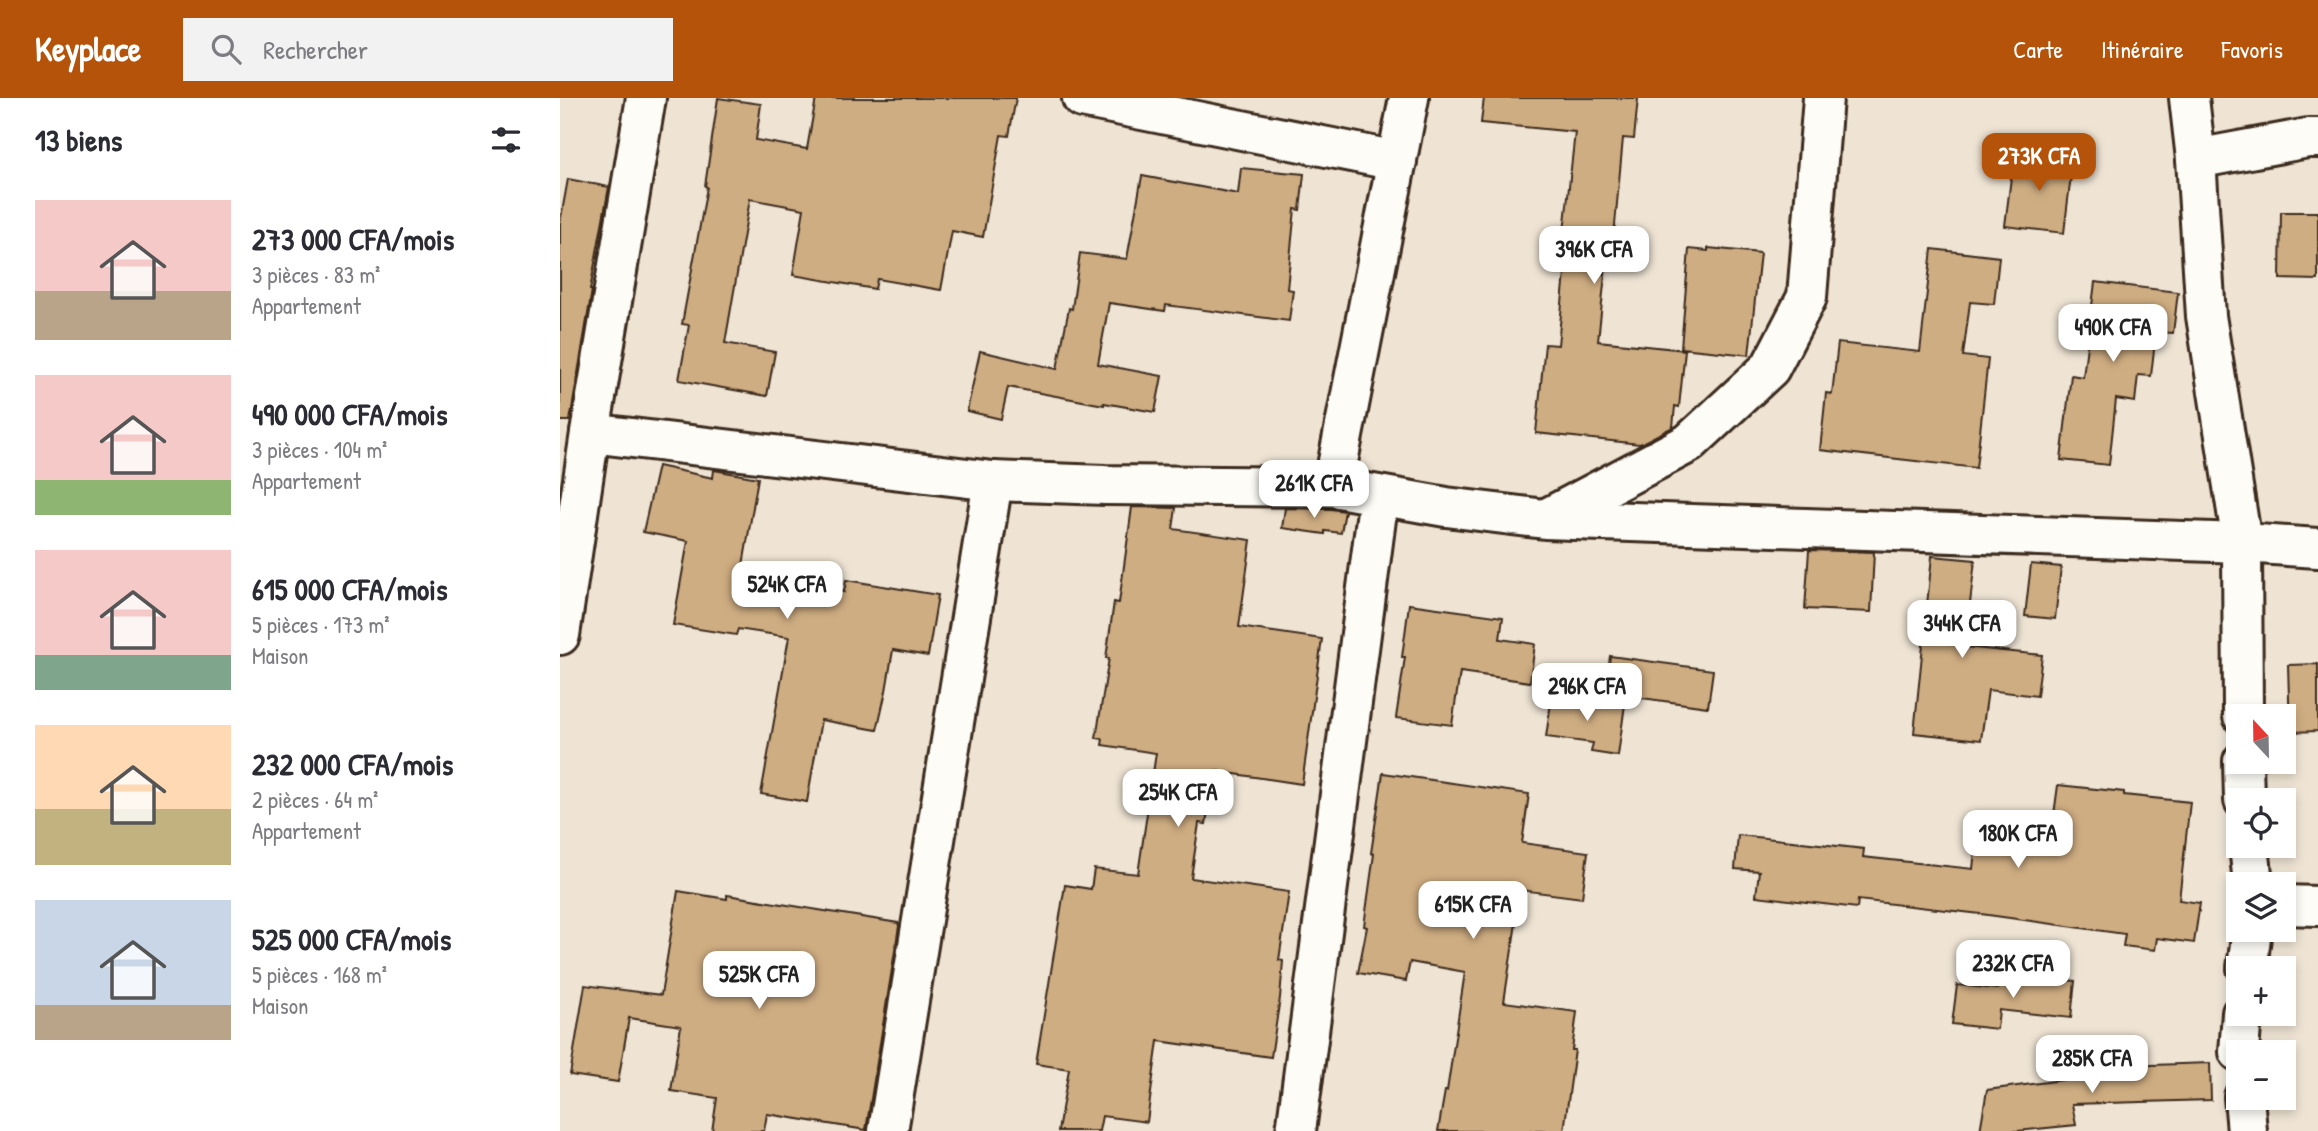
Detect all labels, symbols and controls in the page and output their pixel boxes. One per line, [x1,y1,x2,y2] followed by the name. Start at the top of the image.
[183,18,673,81] search box
[35,27,141,71] text: Keyplace
[207,30,245,68] icon: search
[263,32,368,67] text: Rechercher
[2013,33,2063,65] text: Carte
[2101,33,2183,65] text: Itinéraire
[2221,33,2283,65] text: Favoris
[35,120,122,160] text: 13 biens
[487,121,525,159] icon: filters
[1967,134,2111,193] pin: 273K CFA
[1998,140,2080,171] text: 273K CFA
[252,219,454,259] text: 273 000 CFA/mois
[1522,226,1666,286] pin: 396K CFA
[91,228,175,312] icon: home
[1555,233,1633,264] text: 396K CFA
[252,259,380,290] text: 3 pièces · 83 m²
[252,290,361,321] text: Appartement
[2041,304,2185,364] pin: 490K CFA
[2074,311,2152,342] text: 490K CFA
[252,394,448,434] text: 490 000 CFA/mois
[91,403,175,487] icon: home
[252,434,387,465] text: 3 pièces · 104 m²
[1242,460,1386,520] pin: 261K CFA
[252,465,361,496] text: Appartement
[1275,467,1353,498] text: 261K CFA
[715,561,859,621] pin: 524K CFA
[748,568,826,599] text: 524K CFA
[252,569,447,609] text: 615 000 CFA/mois
[91,578,175,662] icon: home
[1890,601,2034,660] pin: 344K CFA
[1923,607,2001,638] text: 344K CFA
[252,609,390,640] text: 5 pièces · 173 m²
[252,640,308,671] text: Maison
[1515,664,1659,723] pin: 296K CFA
[1548,670,1626,701] text: 296K CFA
[2226,704,2296,774] north arrow
[2226,704,2296,1110] map controls
[252,744,453,784] text: 232 000 CFA/mois
[91,753,175,837] icon: home
[1106,770,1250,829] pin: 254K CFA
[1139,776,1217,807] text: 254K CFA
[252,784,378,815] text: 2 pièces · 64 m²
[2226,788,2296,858] button: locate
[1946,810,2090,870] pin: 180K CFA
[252,815,361,846] text: Appartement
[1979,817,2057,848] text: 180K CFA
[2226,872,2296,942] button: layers
[1401,882,1545,941] pin: 615K CFA
[1434,888,1512,919] text: 615K CFA
[252,919,451,959] text: 525 000 CFA/mois
[91,928,175,1012] icon: home
[1941,940,2085,1000] pin: 232K CFA
[1972,947,2054,978] text: 232K CFA
[687,951,831,1011] pin: 525K CFA
[2226,956,2296,1026] button: +
[719,958,799,989] text: 525K CFA
[252,959,387,990] text: 5 pièces · 168 m²
[252,990,308,1021] text: Maison
[2020,1035,2164,1095] pin: 285K CFA
[2226,1040,2296,1110] button: −
[2052,1042,2132,1073] text: 285K CFA

